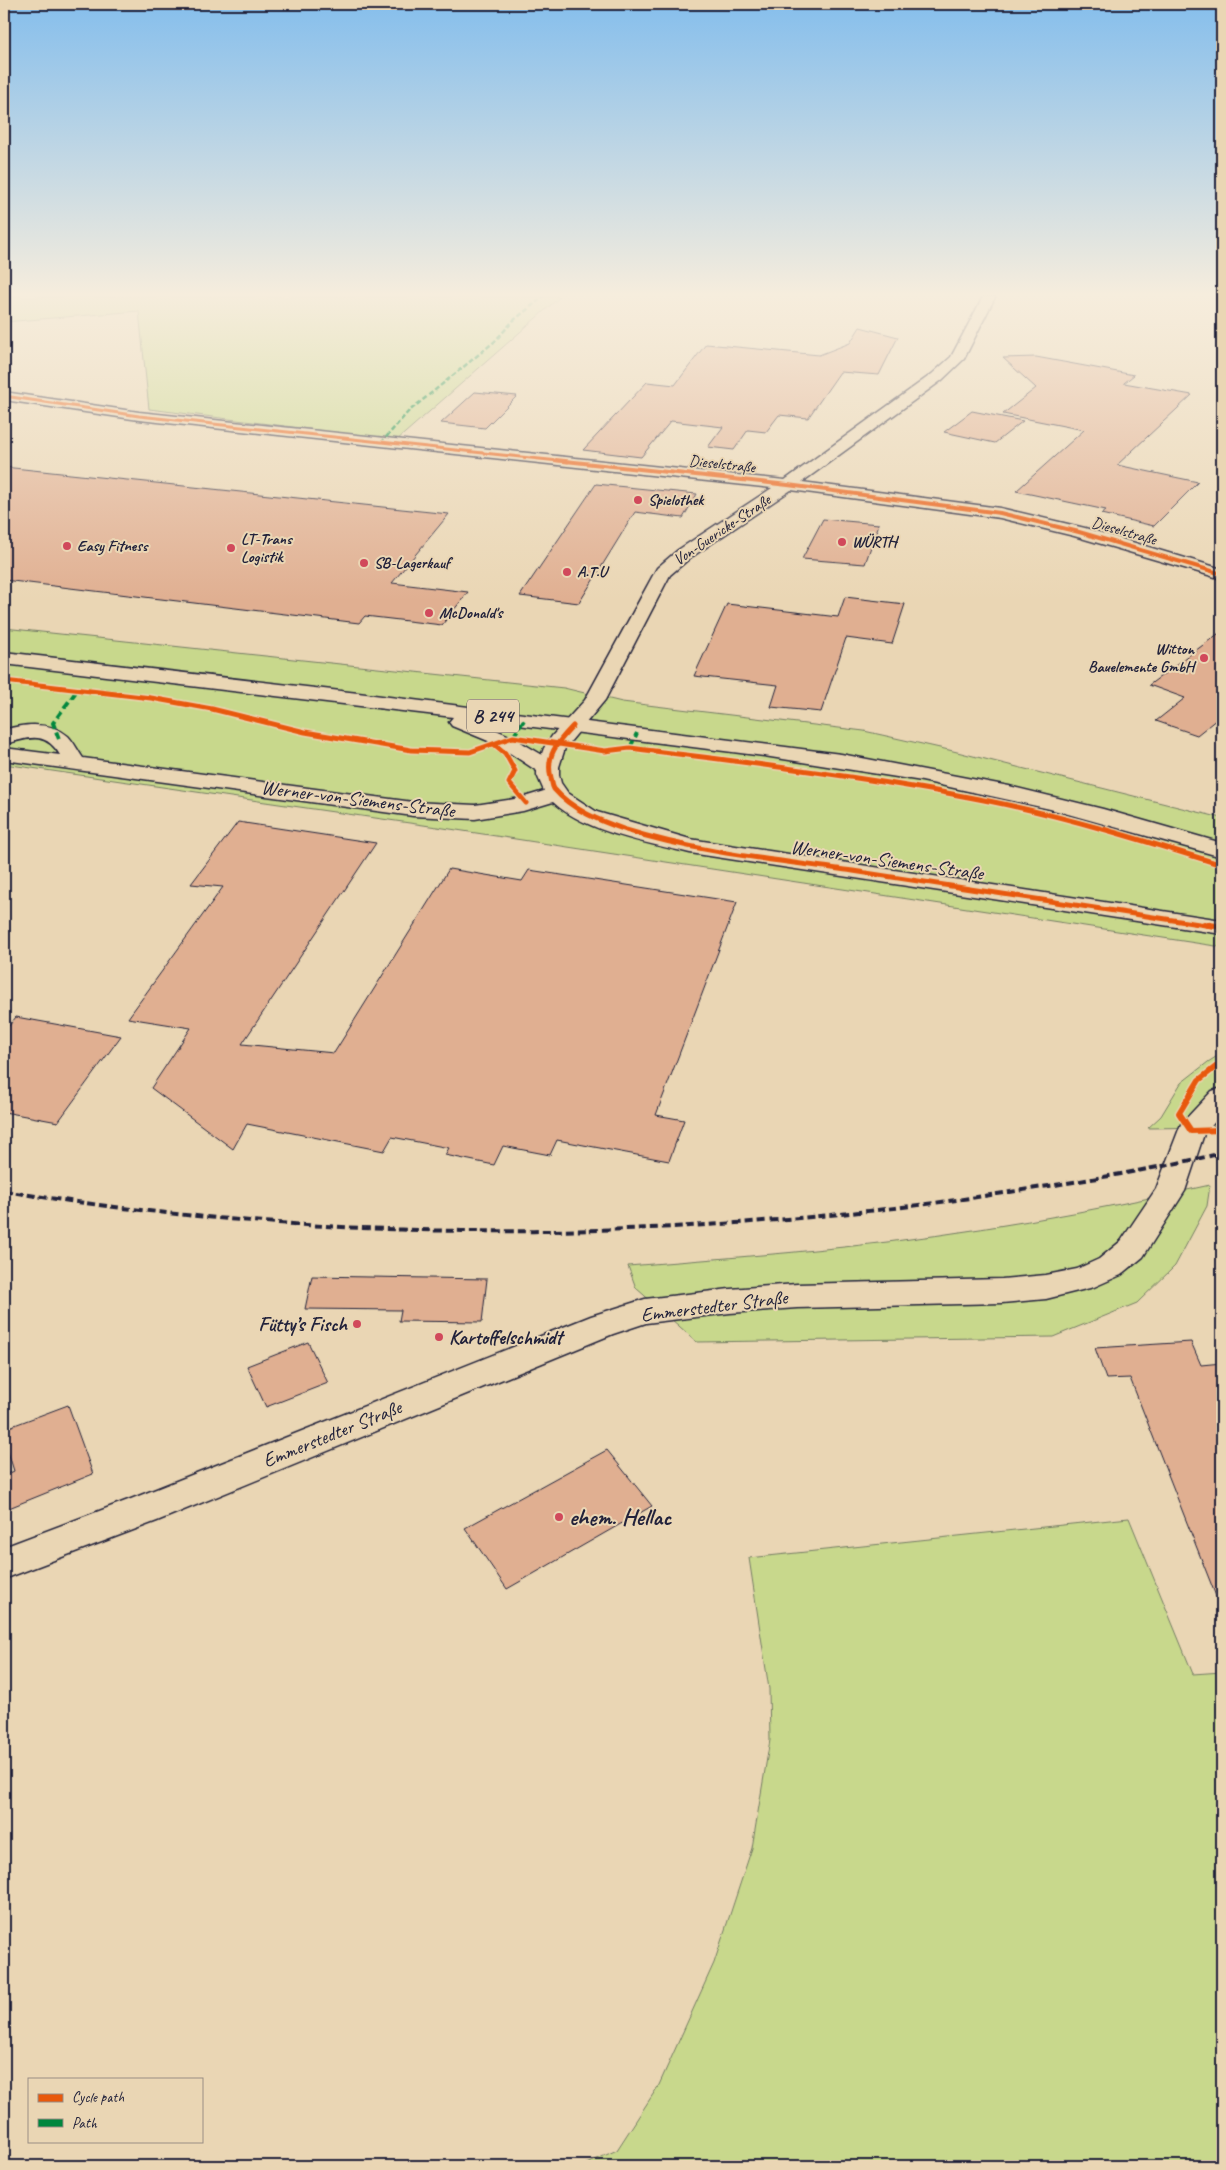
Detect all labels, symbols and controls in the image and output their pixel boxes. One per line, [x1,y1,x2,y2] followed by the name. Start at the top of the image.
[688,451,758,478] street label: Dieselstraße
[670,489,776,570] street label: Von-Guericke-Straße
[648,490,705,510] place label: Spielothek
[632,494,644,506] marker: Spielothek
[1089,512,1160,550] street label: Dieselstraße
[241,529,293,567] place label: LT-Trans Logistik
[852,532,899,552] place label: WÜRTH
[77,536,149,556] place label: Easy Fitness
[836,536,848,548] marker: WÜRTH
[61,540,73,552] marker: Easy Fitness
[225,542,237,554] marker: LT-Trans Logistik
[374,553,454,573] place label: SB-Lagerkauf
[358,557,370,569] marker: SB-Lagerkauf
[577,562,610,582] place label: A.T.U
[561,566,573,578] marker: A.T.U
[439,603,504,623] place label: McDonald's
[423,607,435,619] marker: McDonald's
[1088,639,1197,677] place label: Witton Bauelemente GmbH
[1198,652,1210,664] marker: Witton Bauelemente GmbH
[467,699,519,732] road number: B 244
[260,775,457,823] street label: Werner-von-Siemens-Straße
[789,834,986,886] street label: Werner-von-Siemens-Straße
[639,1284,790,1327] street label: Emmerstedter Straße
[259,1312,349,1337] place label: Fütty’s Fisch
[351,1318,363,1330] marker: Fütty’s Fisch
[449,1325,565,1350] place label: Kartoffelschmidt
[433,1331,445,1343] marker: Kartoffelschmidt
[259,1394,406,1473] street label: Emmerstedter Straße
[569,1502,672,1532] place label: ehem. Hellac
[553,1511,565,1523] marker: ehem. Hellac
[28,2078,202,2142] legend
[72,2088,124,2107] text: Cycle path
[72,2114,98,2133] text: Path

